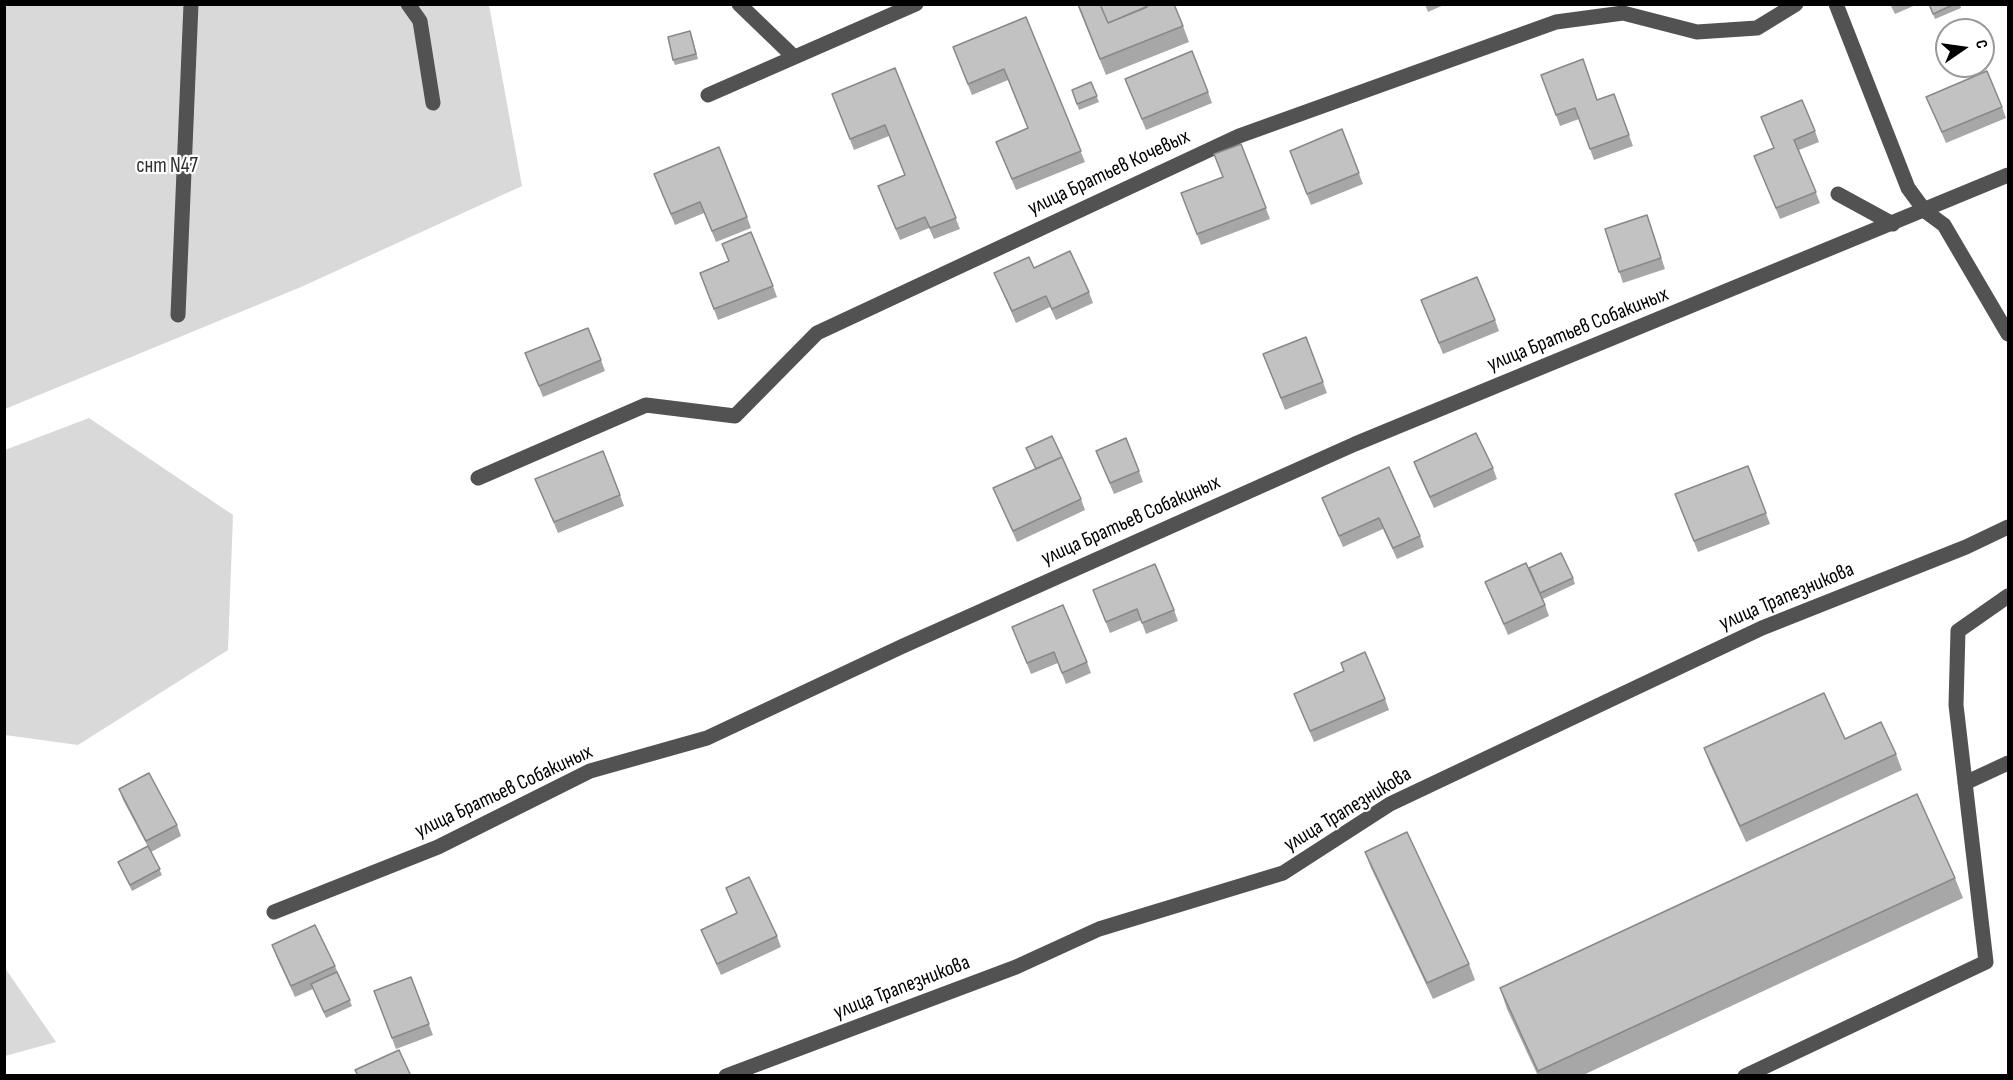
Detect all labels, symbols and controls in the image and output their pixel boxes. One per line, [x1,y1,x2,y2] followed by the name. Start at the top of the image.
[1935,18,1995,78] north arrow
[1971,38,1991,50] text: С
[1024,124,1194,222] street label: улица Братьев Кочевых
[136,154,198,180] park label: снт N47
[1484,282,1672,378] street label: улица Братьев Собакиных
[1038,470,1224,572] street label: улица Братьев Собакиных
[1716,557,1858,637] street label: улица Трапезникова
[411,740,597,844] street label: улица Братьев Собакиных
[1280,762,1416,858] street label: улица Трапезникова
[830,950,974,1026] street label: улица Трапезникова

